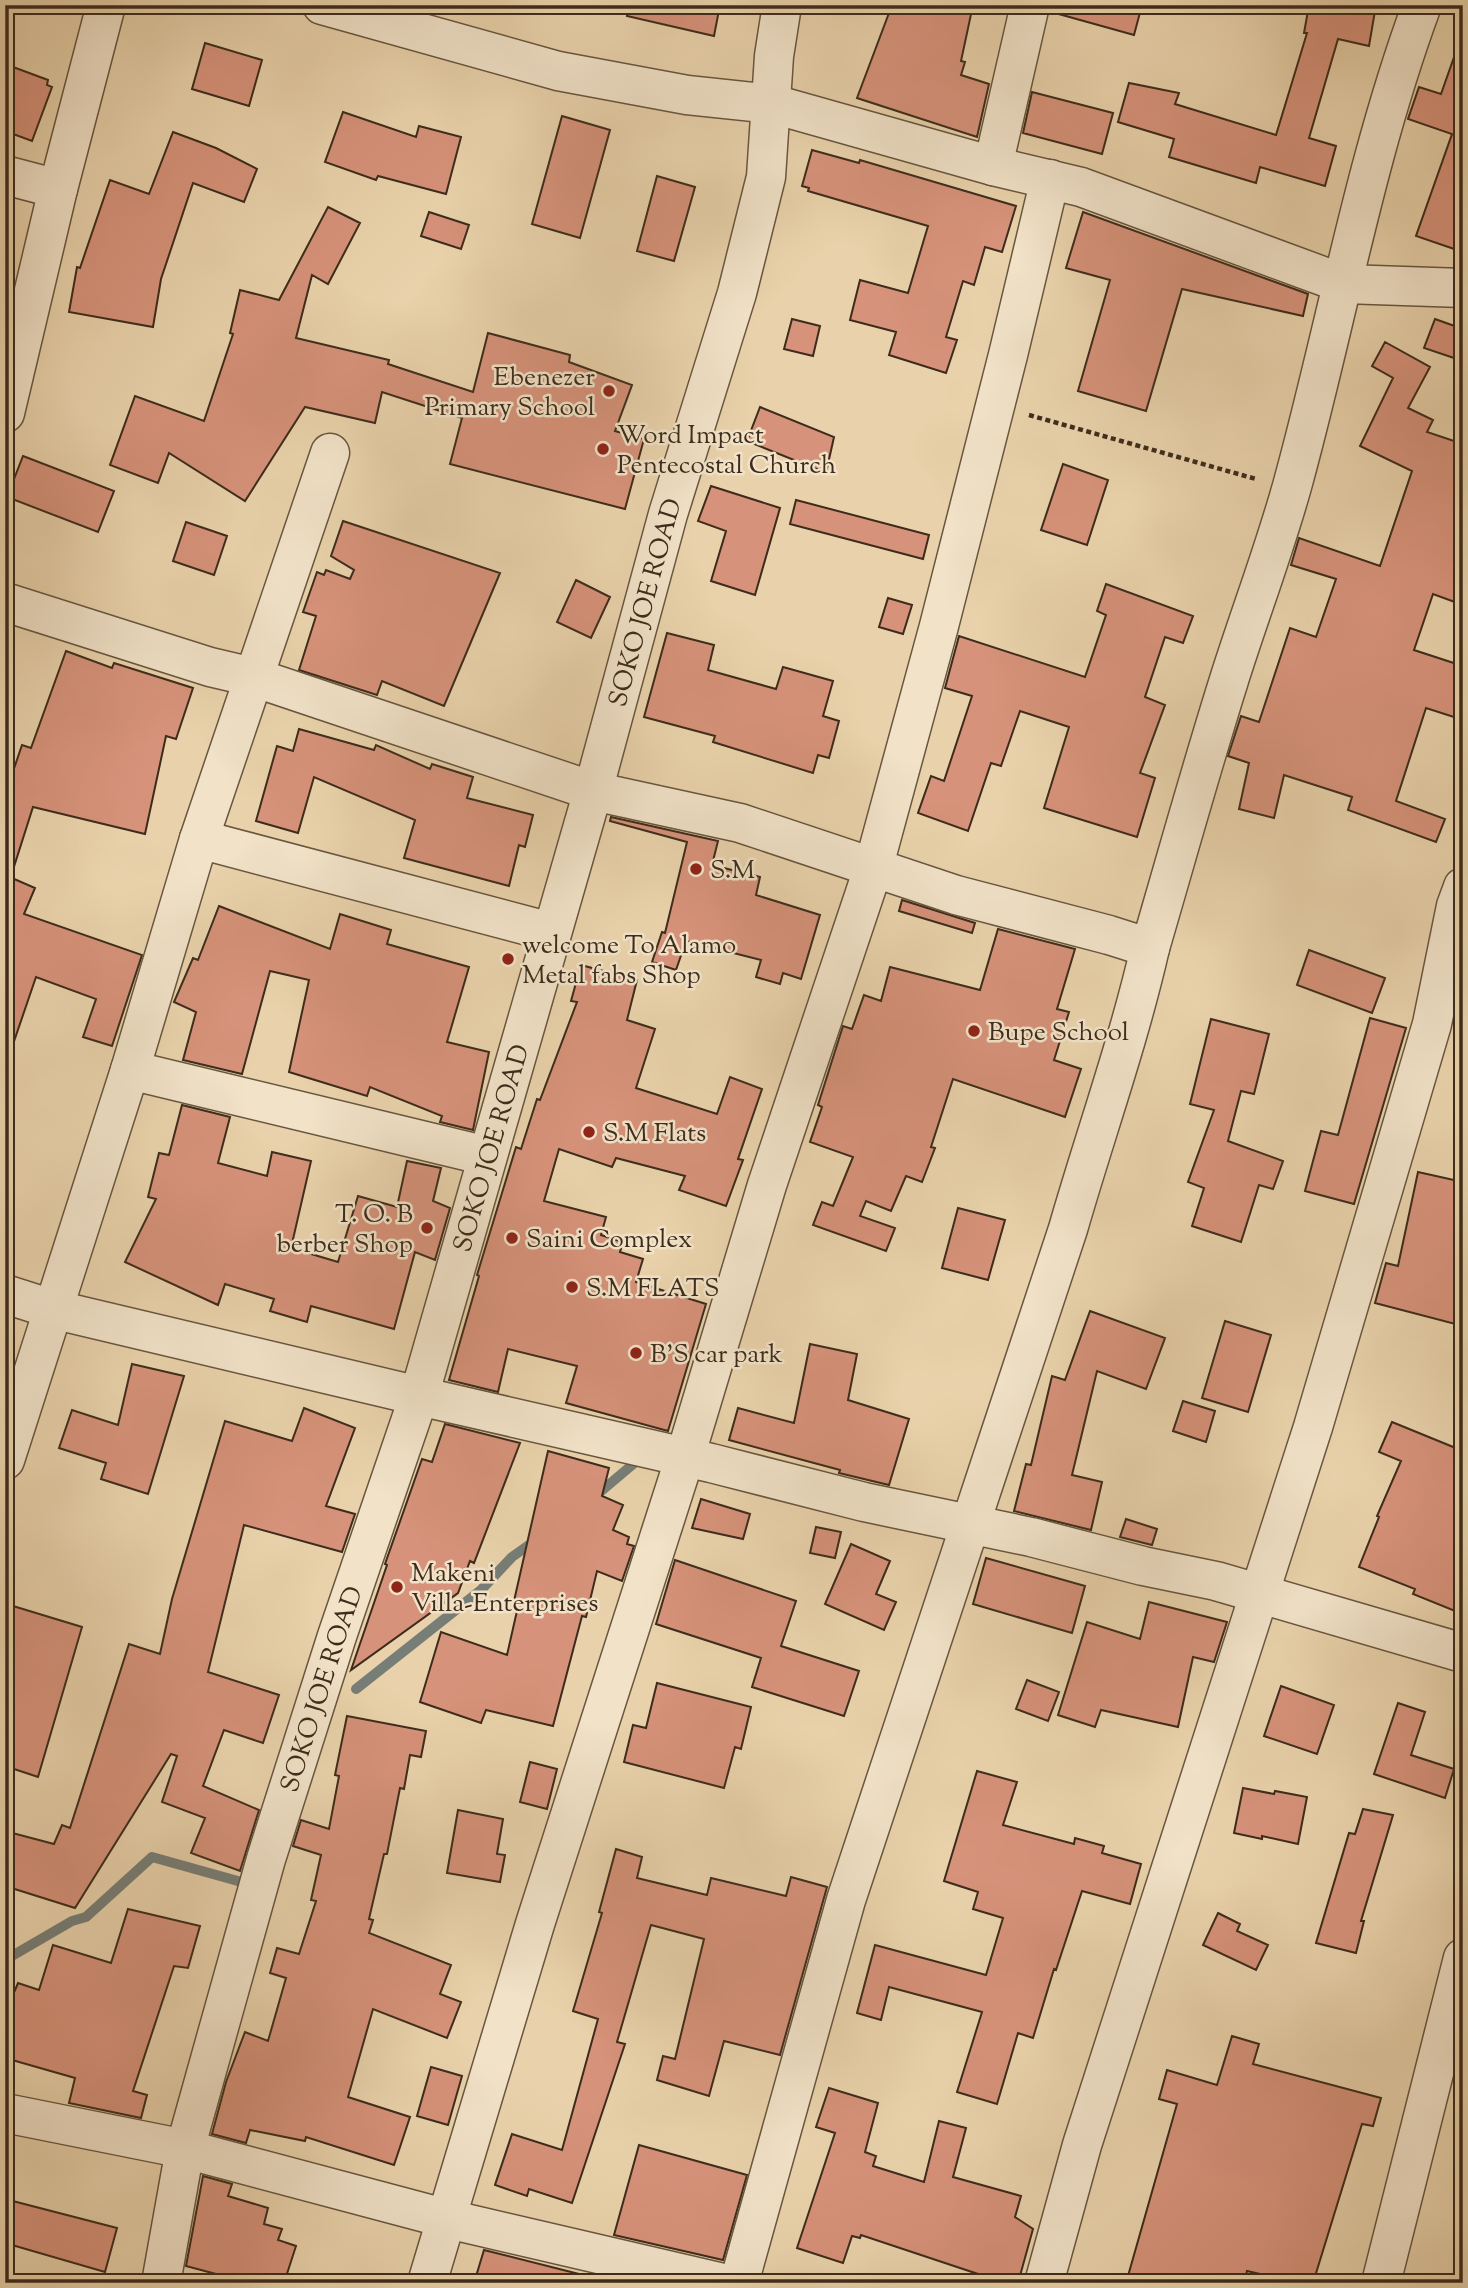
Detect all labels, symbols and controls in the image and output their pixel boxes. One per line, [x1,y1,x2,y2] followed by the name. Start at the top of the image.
[425,360,595,427] place label: Ebenezer Primary School
[601,383,617,399] marker: Ebenezer Primary School
[617,418,836,485] place label: Word Impact Pentecostal Church
[595,441,611,457] marker: Word Impact Pentecostal Church
[601,494,693,711] street label: SOKO JOE ROAD
[710,853,755,890] place label: S.M
[688,861,704,877] marker: S.M
[522,928,736,995] place label: welcome To Alamo Metal fabs Shop
[500,951,516,967] marker: welcome To Alamo Metal fabs Shop
[988,1015,1129,1052] place label: Bupe School
[966,1023,982,1039] marker: Bupe School
[445,1040,540,1257] street label: SOKO JOE ROAD
[603,1116,706,1153] place label: S.M Flats
[581,1124,597,1140] marker: S.M Flats
[277,1197,413,1264] place label: T. O. B berber Shop
[419,1220,435,1236] marker: T. O. B berber Shop
[526,1222,692,1259] place label: Saini Complex
[504,1230,520,1246] marker: Saini Complex
[586,1271,719,1308] place label: S.M FLATS
[564,1279,580,1295] marker: S.M FLATS
[650,1337,783,1374] place label: B'S car park
[628,1345,644,1361] marker: B'S car park
[411,1556,599,1623] place label: Makeni Villa-Enterprises
[389,1579,405,1595] marker: Makeni Villa-Enterprises
[272,1582,374,1797] street label: SOKO JOE ROAD

